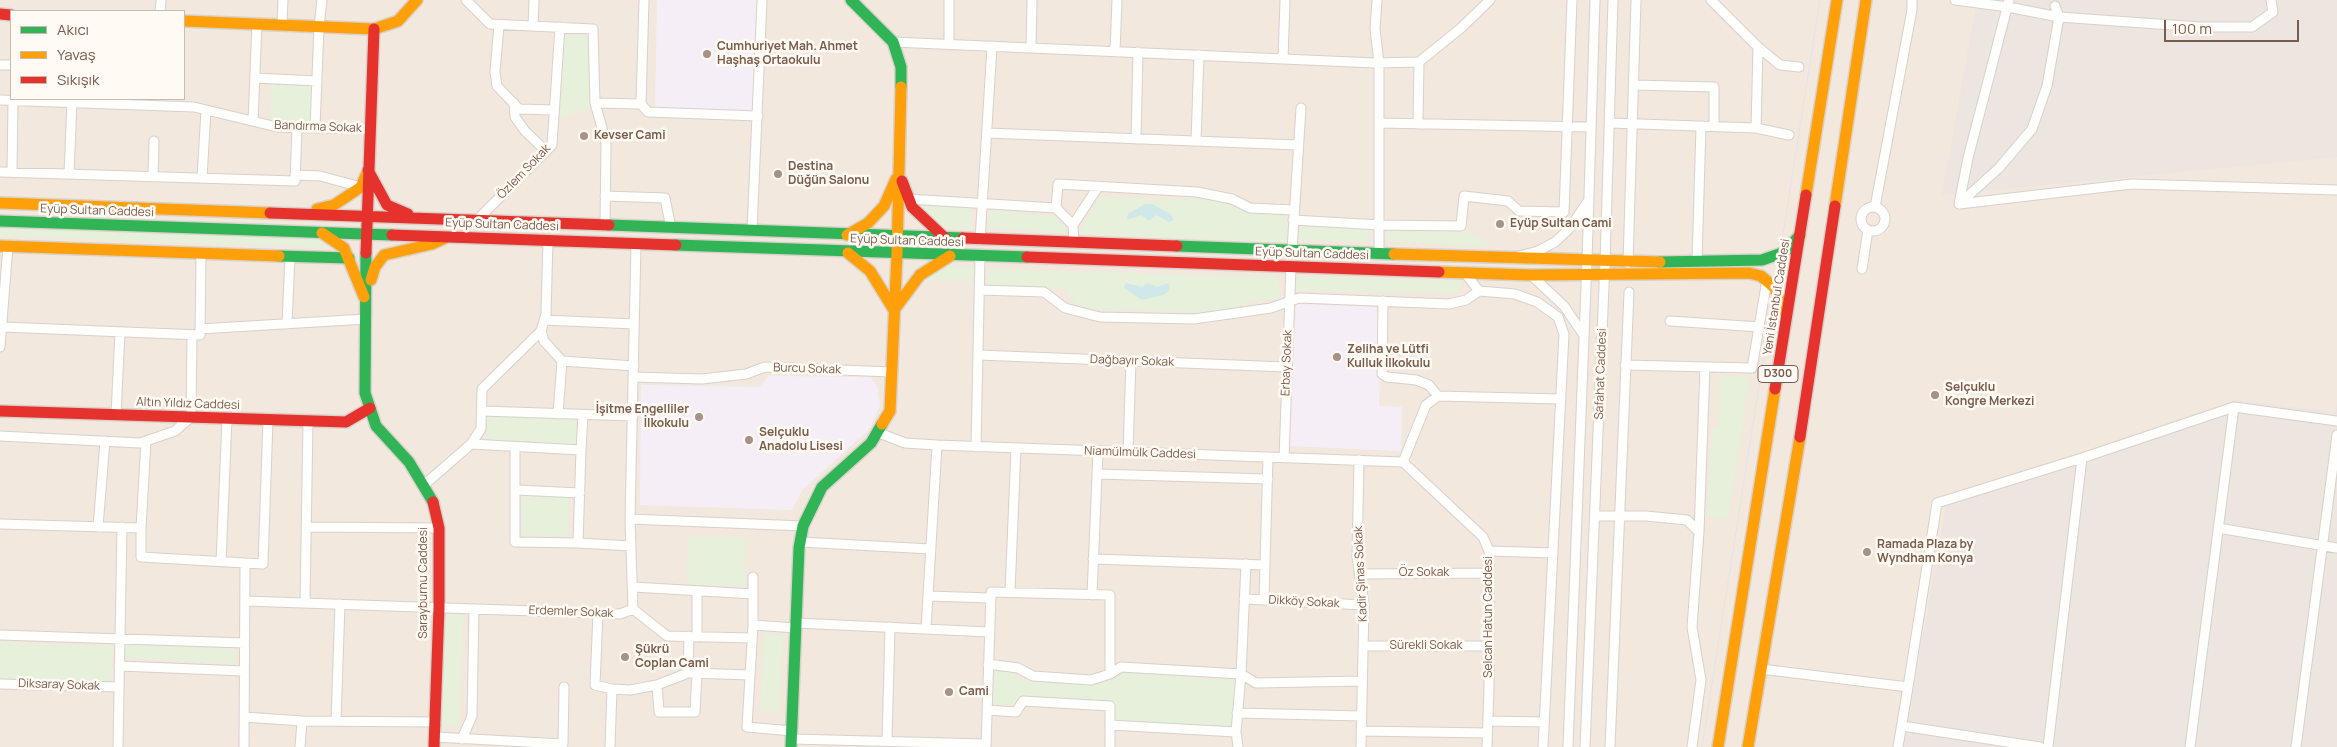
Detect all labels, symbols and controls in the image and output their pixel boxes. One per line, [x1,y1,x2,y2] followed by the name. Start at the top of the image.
[10,10,185,100] legend
[2167,10,2302,42] scale bar
[2172,18,2212,39] text: 100 m
[57,19,89,40] text: Akıcı
[717,40,858,68] place label: Cumhuriyet Mah. Ahmet Haşhaş Ortaokulu
[57,44,96,65] text: Yavaş
[701,48,713,60] marker: Cumhuriyet Mah. Ahmet Haşhaş Ortaokulu
[57,69,100,90] text: Sıkışık
[274,118,362,136] street label: Bandırma Sokak
[594,129,666,143] place label: Kevser Cami
[578,130,590,142] marker: Kevser Cami
[494,142,554,202] street label: Özlem Sokak
[788,160,869,188] place label: Destina Düğün Salonu
[772,168,784,180] marker: Destina Düğün Salonu
[40,202,154,220] street label: Eyüp Sultan Caddesi
[445,216,559,234] street label: Eyüp Sultan Caddesi
[1510,217,1612,231] place label: Eyüp Sultan Cami
[1494,218,1506,230] marker: Eyüp Sultan Cami
[850,232,964,250] street label: Eyüp Sultan Caddesi
[1761,238,1793,356] street label: Yeni İstanbul Caddesi
[1255,245,1369,263] street label: Eyüp Sultan Caddesi
[1592,328,1610,420] street label: Safahat Caddesi
[1279,330,1295,396] street label: Erbay Sokak
[1347,343,1430,371] place label: Zeliha ve Lütfi Kulluk İlkokulu
[1331,351,1343,363] marker: Zeliha ve Lütfi Kulluk İlkokulu
[1090,352,1174,370] street label: Dağbayır Sokak
[773,361,841,377] street label: Burcu Sokak
[1758,366,1798,382] road number: D300
[1945,381,2034,409] place label: Selçuklu Kongre Merkezi
[1929,389,1941,401] marker: Selçuklu Kongre Merkezi
[136,395,240,413] street label: Altın Yıldız Caddesi
[596,403,689,431] place label: İşitme Engelliler İlkokulu
[693,411,705,423] marker: İşitme Engelliler İlkokulu
[759,426,843,454] place label: Selçuklu Anadolu Lisesi
[743,434,755,446] marker: Selçuklu Anadolu Lisesi
[1084,444,1196,462] street label: Niamülmülk Caddesi
[1351,526,1371,622] street label: Kadir Şinas Sokak
[417,527,431,639] street label: Sarayburnu Caddesi
[1877,538,1973,566] place label: Ramada Plaza by Wyndham Konya
[1861,546,1873,558] marker: Ramada Plaza by Wyndham Konya
[1482,556,1496,678] street label: Selcan Hatun Caddesi
[1399,566,1449,580] street label: Öz Sokak
[1268,593,1340,611] street label: Dikköy Sokak
[528,603,614,621] street label: Erdemler Sokak
[1390,639,1462,653] street label: Sürekli Sokak
[635,643,709,671] place label: Şükrü Coplan Cami
[619,651,631,663] marker: Şükrü Coplan Cami
[18,676,100,694] street label: Diksaray Sokak
[959,685,989,699] place label: Cami
[943,686,955,698] marker: Cami

